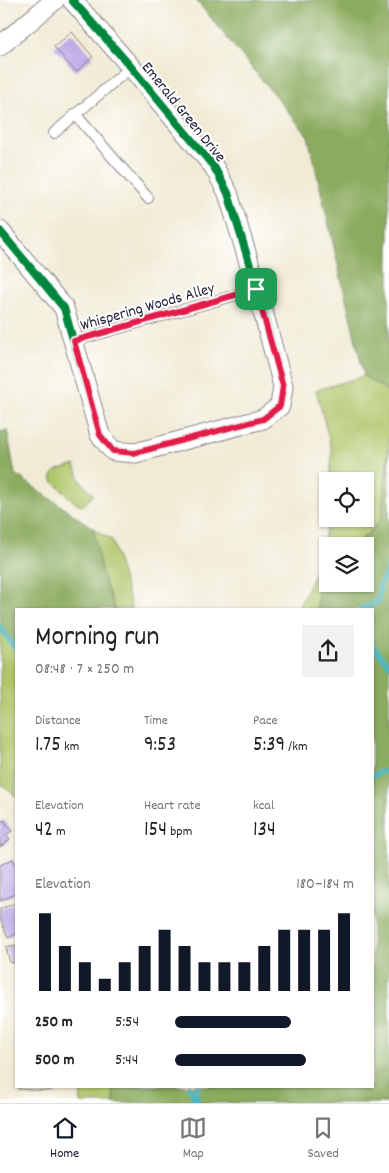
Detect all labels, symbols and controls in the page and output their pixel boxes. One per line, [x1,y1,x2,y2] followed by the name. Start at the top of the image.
[135,57,231,168] street label: Emerald Green Drive
[235,268,277,310] pin
[242,275,270,303] icon: arrive
[78,277,218,338] street label: Whispering Woods Alley
[319,472,374,592] map controls
[319,472,374,527] button: locate
[319,537,374,592] button: layers
[35,619,159,659] text: Morning run
[302,625,354,677] button: share
[35,658,134,681] text: 08:48 · 7 × 250 m
[35,711,81,731] text: Distance
[144,711,168,731] text: Time
[253,711,278,731] text: Pace
[35,731,61,761] text: 1.75
[144,731,176,761] text: 9:53
[253,731,285,761] text: 5:39
[61,737,79,757] text: km
[285,737,308,757] text: /km
[35,796,84,816] text: Elevation
[144,796,201,816] text: Heart rate
[253,796,274,816] text: kcal
[35,816,53,846] text: 42
[144,816,167,846] text: 154
[253,816,276,846] text: 134
[53,822,66,842] text: m
[167,822,192,842] text: bpm
[35,873,91,896] text: Elevation
[296,873,354,896] text: 180–184 m
[35,1011,73,1034] text: 250 m
[115,1011,139,1034] text: 5:54
[35,1049,75,1072] text: 500 m
[115,1049,138,1072] text: 5:44
[50,1114,79,1164] tab: Home
[179,1114,207,1164] tab: Map
[308,1114,339,1164] tab: Saved

